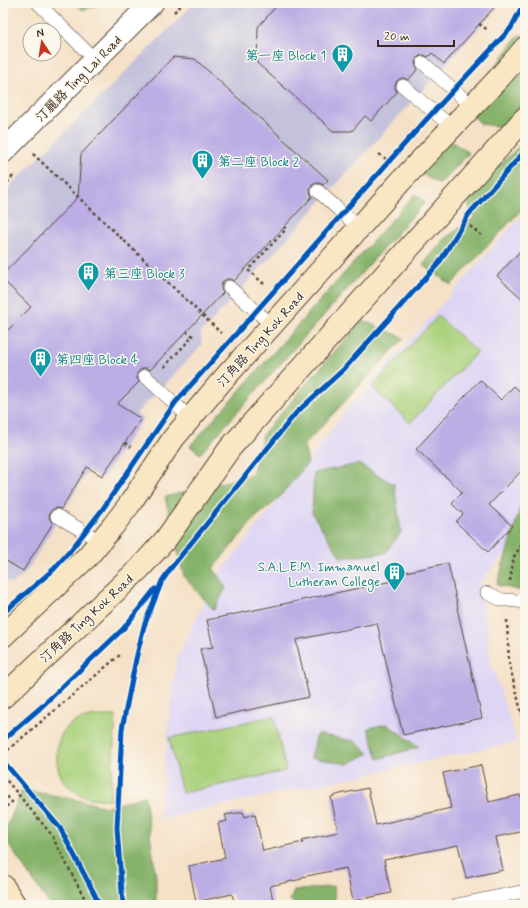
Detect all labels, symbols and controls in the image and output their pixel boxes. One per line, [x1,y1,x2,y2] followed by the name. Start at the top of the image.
[22,22,62,62] north arrow
[378,22,454,48] scale bar
[35,26,45,41] text: N
[384,29,410,45] text: 20 m
[32,32,127,127] street label: 汀麗路 Ting Lai Road
[329,42,355,75] building icon: 第一座 Block 1
[246,48,326,65] place label: 第一座 Block 1
[190,148,216,181] building icon: 第二座 Block 2
[218,154,300,171] place label: 第二座 Block 2
[75,260,101,293] building icon: 第三座 Block 3
[104,266,185,283] place label: 第三座 Block 3
[214,289,309,392] street label: 汀角路 Ting Kok Road
[28,346,54,379] building icon: 第四座 Block 4
[56,352,139,369] place label: 第四座 Block 4
[258,559,380,592] place label: S.A.L.E.M. Immanuel Lutheran College
[382,560,408,593] building icon: S.A.L.E.M. Immanuel Lutheran College
[37,571,138,668] street label: 汀角路 Ting Kok Road

